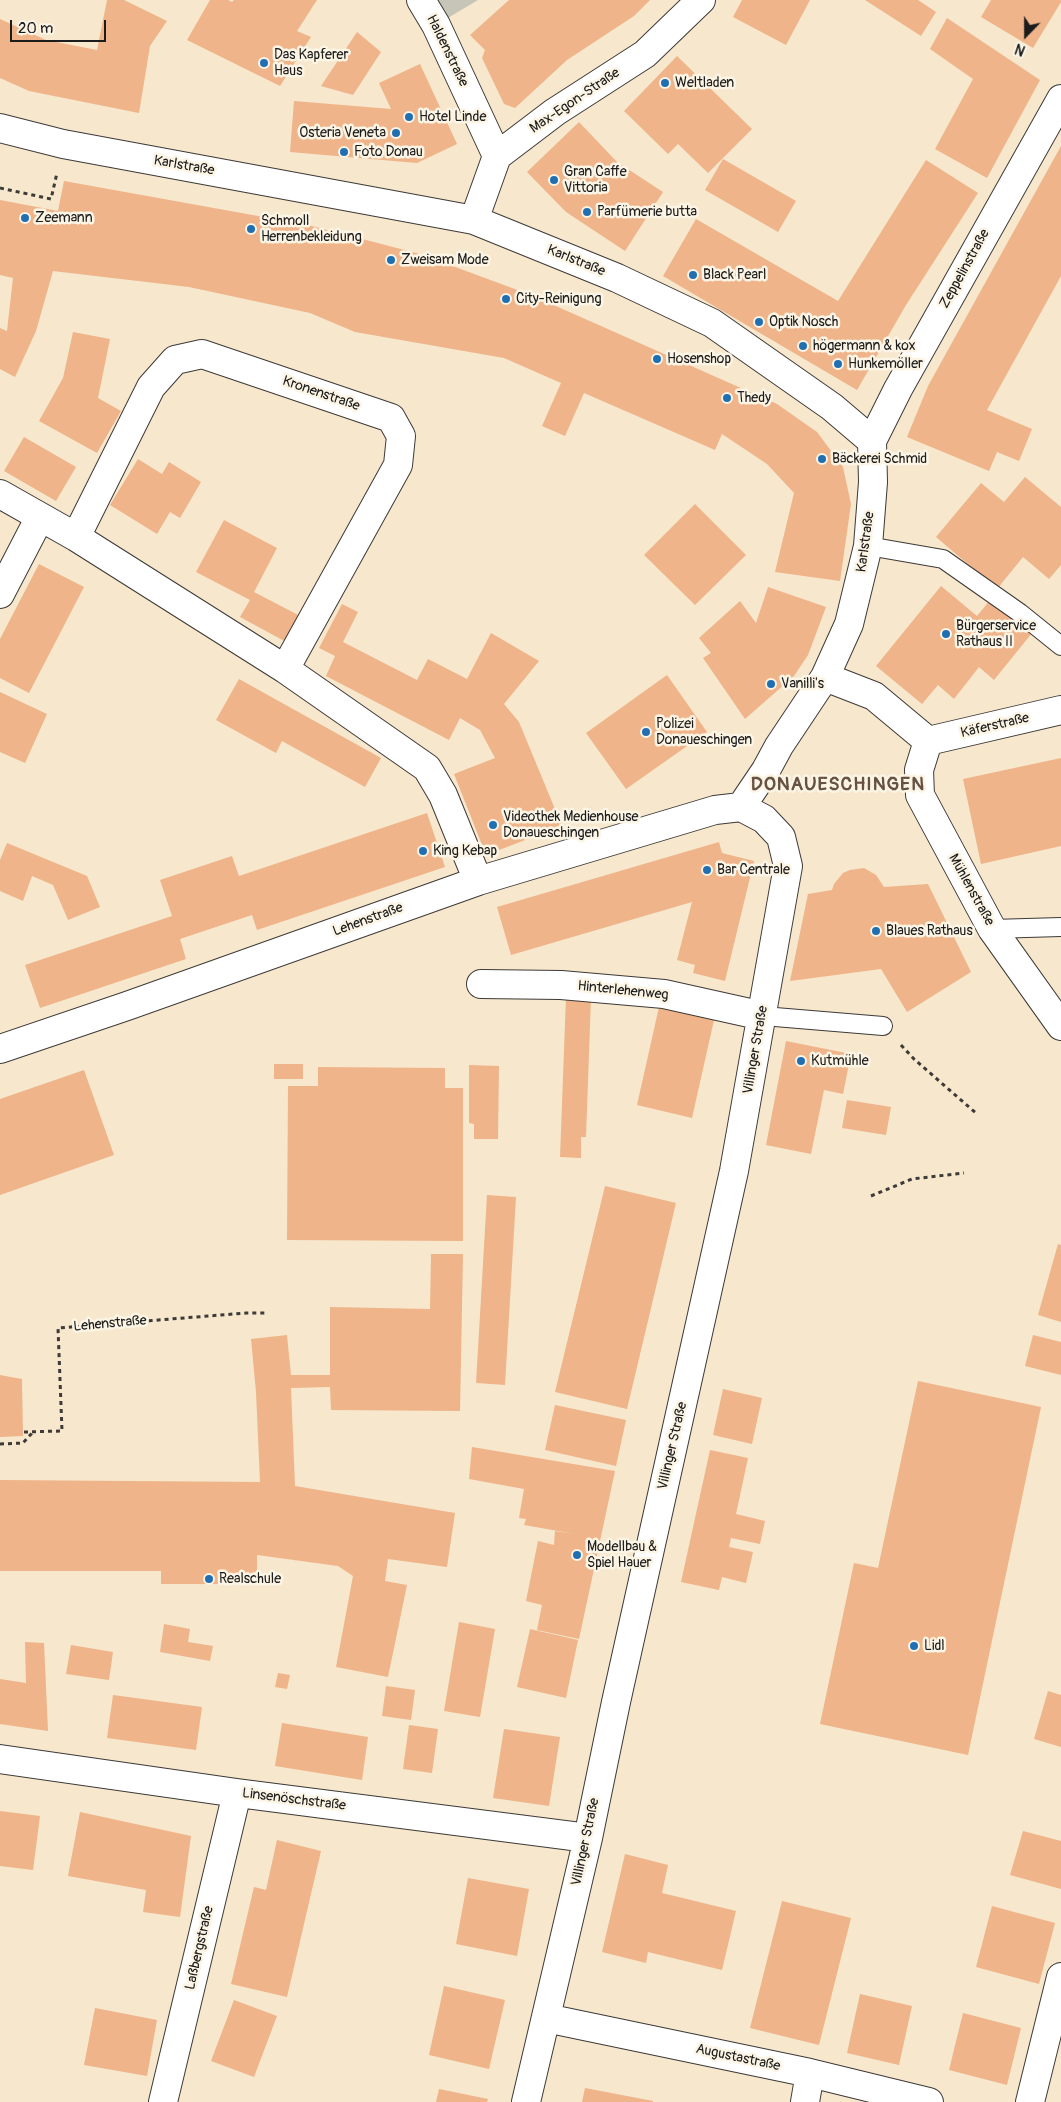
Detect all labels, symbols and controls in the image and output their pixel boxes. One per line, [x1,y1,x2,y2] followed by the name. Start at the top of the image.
[12,10,109,42] scale bar
[1001,10,1051,60] north arrow
[422,12,472,90] street label: Haldenstraße
[18,19,53,38] text: 20 m
[1013,40,1028,59] text: N
[274,47,349,80] place label: Das Kapferer Haus
[258,57,270,69] marker: Das Kapferer Haus
[527,65,623,137] street label: Max-Egon-Straße
[675,75,734,91] place label: Weltladen
[659,77,671,89] marker: Weltladen
[419,109,486,125] place label: Hotel Linde
[403,111,415,123] marker: Hotel Linde
[299,125,386,141] place label: Osteria Veneta
[390,127,402,139] marker: Osteria Veneta
[354,144,423,160] place label: Foto Donau
[338,146,350,158] marker: Foto Donau
[152,152,216,180] street label: Karlstraße
[564,164,627,196] place label: Gran Caffe Vittoria
[548,174,560,186] marker: Gran Caffe Vittoria
[597,204,697,220] place label: Parfümerie butta
[581,206,593,218] marker: Parfümerie butta
[35,210,93,226] place label: Zeemann
[19,212,31,224] marker: Zeemann
[261,213,362,246] place label: Schmoll Herrenbekleidung
[245,223,257,235] marker: Schmoll Herrenbekleidung
[936,227,994,311] street label: Zeppelinstraße
[544,242,608,280] street label: Karlstraße
[401,252,489,268] place label: Zweisam Mode
[385,254,397,266] marker: Zweisam Mode
[703,267,766,283] place label: Black Pearl
[687,269,699,281] marker: Black Pearl
[516,291,602,307] place label: City-Reinigung
[500,293,512,305] marker: City-Reinigung
[769,314,838,330] place label: Optik Nosch
[753,316,765,328] marker: Optik Nosch
[813,338,916,354] place label: högermann & kox
[797,340,809,352] marker: högermann & kox
[667,351,731,367] place label: Hosenshop
[651,353,663,365] marker: Hosenshop
[848,356,923,372] place label: Hunkemöller
[832,358,844,370] marker: Hunkemöller
[280,373,362,415] street label: Kronenstraße
[737,390,771,406] place label: Thedy
[721,392,733,404] marker: Thedy
[832,451,927,467] place label: Bäckerei Schmid
[816,453,828,465] marker: Bäckerei Schmid
[853,511,879,573] street label: Karlstraße
[956,618,1036,650] place label: Bürgerservice Rathaus II
[940,628,952,640] marker: Bürgerservice Rathaus II
[781,676,824,692] place label: Vanilli's
[765,678,777,690] marker: Vanilli's
[959,710,1031,742] street label: Käferstraße
[656,716,752,749] place label: Polizei Donaueschingen
[640,726,652,738] marker: Polizei Donaueschingen
[749,774,927,796] district label: DONAUESCHINGEN
[503,809,638,842] place label: Videothek Medienhouse Donaueschingen
[487,819,499,831] marker: Videothek Medienhouse Donaueschingen
[433,843,497,859] place label: King Kebap
[417,845,429,857] marker: King Kebap
[944,851,998,929] street label: Mühlenstraße
[717,862,790,878] place label: Bar Centrale
[701,864,713,876] marker: Bar Centrale
[331,900,405,940] street label: Lehenstraße
[886,923,973,939] place label: Blaues Rathaus
[870,925,882,937] marker: Blaues Rathaus
[577,978,669,1004] street label: Hinterlehenweg
[740,1004,772,1096] street label: Villinger Straße
[811,1053,869,1069] place label: Kutmühle
[795,1055,807,1067] marker: Kutmühle
[73,1312,147,1336] street label: Lehenstraße
[655,1400,691,1492] street label: Villinger Straße
[587,1539,657,1571] place label: Modellbau & Spiel Hauer
[571,1549,583,1561] marker: Modellbau & Spiel Hauer
[219,1571,281,1587] place label: Realschule
[203,1573,215,1585] marker: Realschule
[924,1638,945,1654] place label: Lidl
[908,1640,920,1652] marker: Lidl
[241,1785,347,1815] street label: Linsenöschstraße
[568,1796,604,1888] street label: Villinger Straße
[182,1904,218,1992] street label: Laßbergstraße
[694,2041,782,2075] street label: Augustastraße

